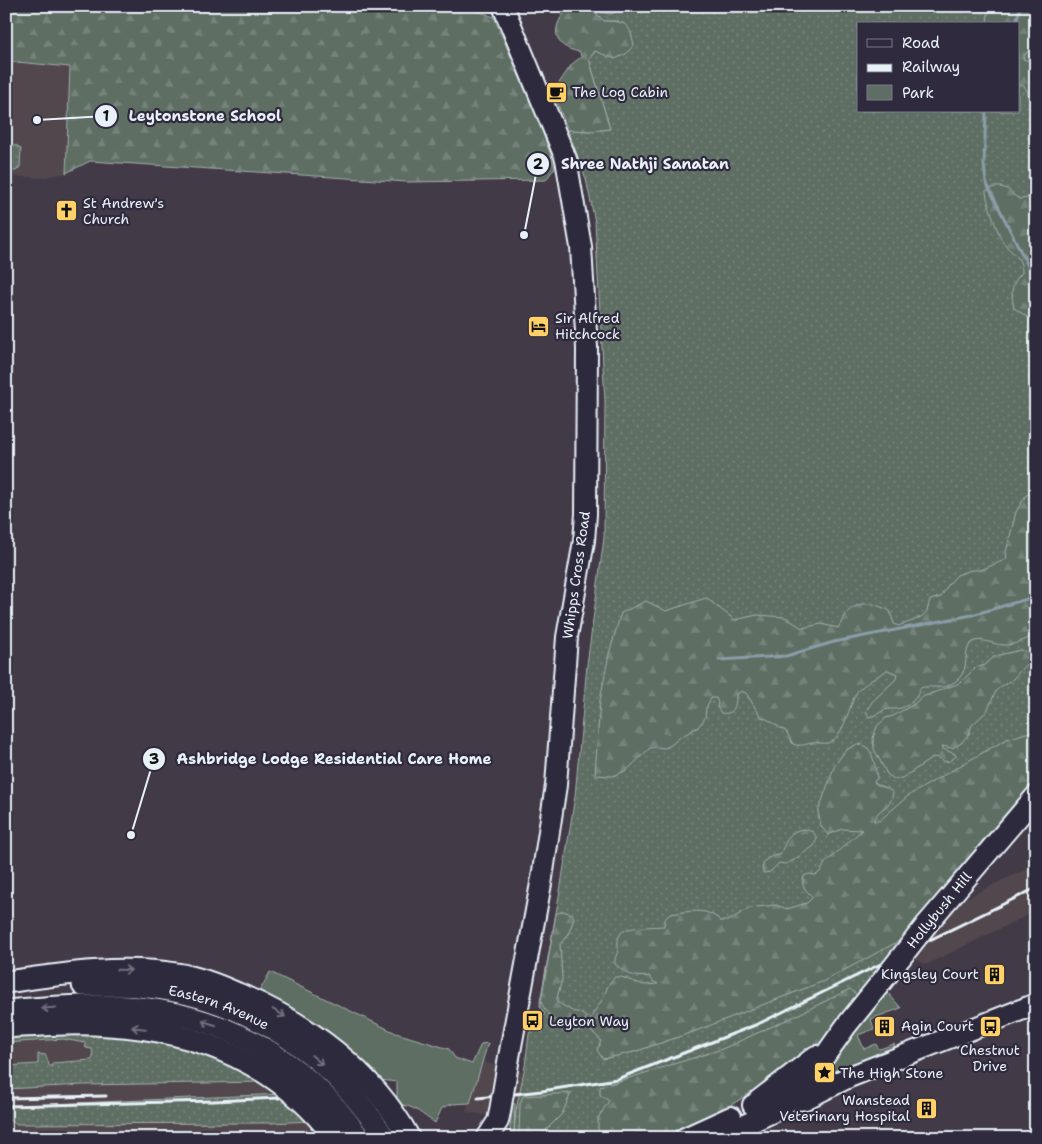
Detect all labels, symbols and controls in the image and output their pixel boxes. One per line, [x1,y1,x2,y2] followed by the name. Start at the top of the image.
[857,22,1020,112] legend
[902,33,940,53] text: Road
[902,57,960,77] text: Railway
[544,80,568,104] cafe icon: The Log Cabin
[572,83,668,101] place label: The Log Cabin
[902,83,934,103] text: Park
[94,101,291,131] callout: Leytonstone School
[103,106,110,126] text: 1
[129,106,281,126] text: Leytonstone School
[526,149,739,179] callout: Shree Nathji Sanatan
[533,154,544,174] text: 2
[561,154,729,174] text: Shree Nathji Sanatan
[83,194,164,228] place label: St Andrew's Church
[55,199,79,223] church icon: St Andrew's Church
[555,309,620,343] place label: Sir Alfred Hitchcock
[527,314,551,338] hotel icon: Sir Alfred Hitchcock
[558,510,594,640] street label: Whipps Cross Road
[142,744,502,774] callout: Ashbridge Lodge Residential Care Home
[149,749,159,769] text: 3
[177,749,491,769] text: Ashbridge Lodge Residential Care Home
[903,867,976,952] street label: Hollybush Hill
[983,962,1007,986] building icon: Kingsley Court
[116,965,132,975] one-way arrow
[881,965,979,983] place label: Kingsley Court
[167,981,272,1034] street label: Eastern Avenue
[41,1003,57,1013] one-way arrow
[271,1009,285,1019] one-way arrow
[521,1009,545,1033] bus stop icon: Leyton Way
[549,1012,629,1030] place label: Leyton Way
[873,1014,897,1038] building icon: Agin Court
[978,1015,1002,1039] bus stop icon: Chestnut Drive
[901,1017,974,1035] place label: Agin Court
[202,1018,218,1027] one-way arrow
[131,1022,147,1032] one-way arrow
[960,1041,1020,1075] place label: Chestnut Drive
[310,1054,323,1065] one-way arrow
[812,1061,836,1085] place icon: The High Stone
[840,1064,944,1082] place label: The High Stone
[779,1091,911,1125] place label: Wanstead Veterinary Hospital
[914,1096,938,1120] building icon: Wanstead Veterinary Hospital

